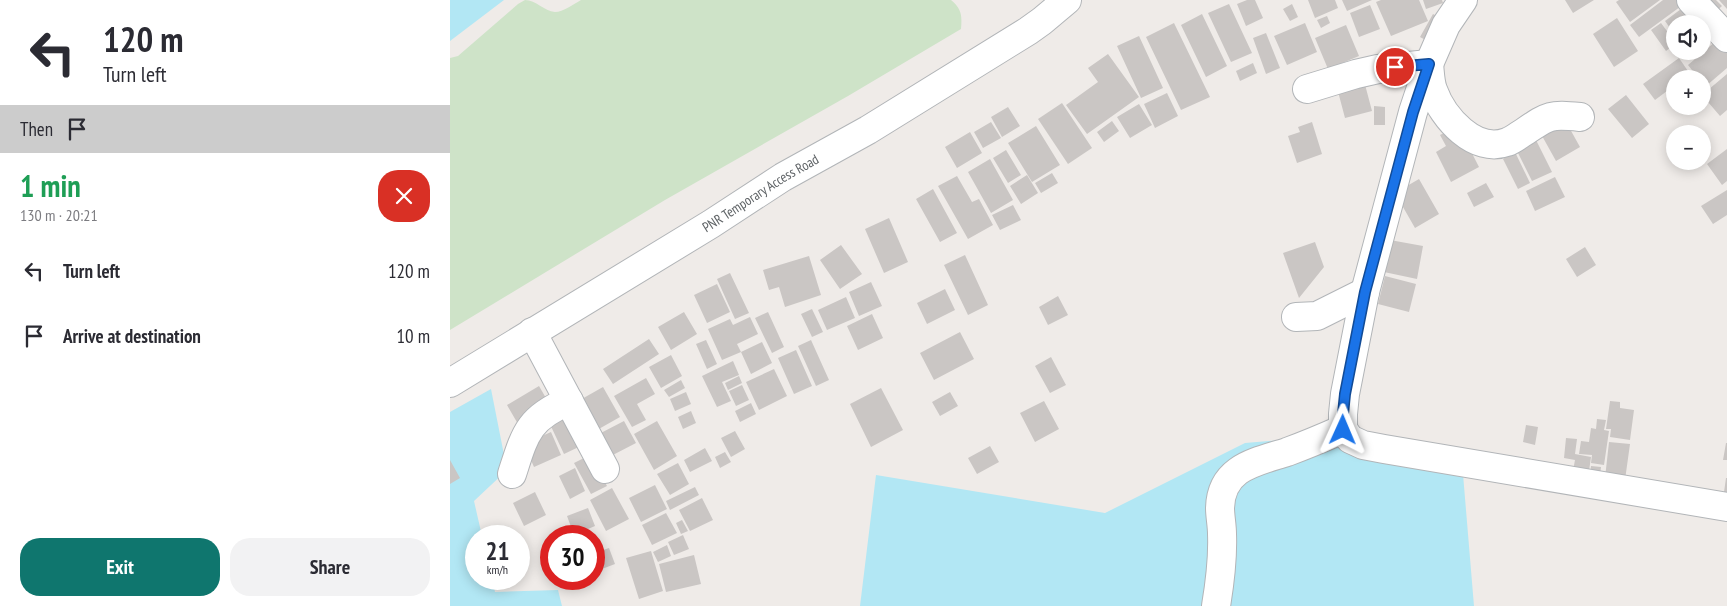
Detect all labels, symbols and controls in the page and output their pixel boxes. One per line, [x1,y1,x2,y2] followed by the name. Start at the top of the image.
[1666,15,1711,170] map controls
[1666,15,1711,60] button: sound
[103,16,184,62] text: 120 m
[20,20,85,85] icon: left
[1374,46,1416,88] pin
[1381,53,1409,81] icon: arrive
[103,60,167,88] text: Turn left
[1666,70,1711,115] button: +
[63,115,91,143] icon: arrive
[20,117,53,141] text: Then
[1666,125,1711,170] button: −
[699,150,822,236] street label: PNR Temporary Access Road
[20,166,81,205] text: 1 min
[378,170,430,222] button: close
[20,205,98,225] text: 130 m · 20:21
[20,257,48,285] icon: left
[63,259,120,283] text: Turn left
[388,259,430,283] text: 120 m
[20,322,48,350] icon: arrive
[63,324,201,348] text: Arrive at destination
[397,324,430,348] text: 10 m
[1316,403,1368,455] position arrow
[540,525,605,590] speed limit sign: 30
[486,535,509,567] text: 21
[20,538,220,596] button: Exit
[230,538,430,596] button: Share
[487,562,508,577] text: km/h

